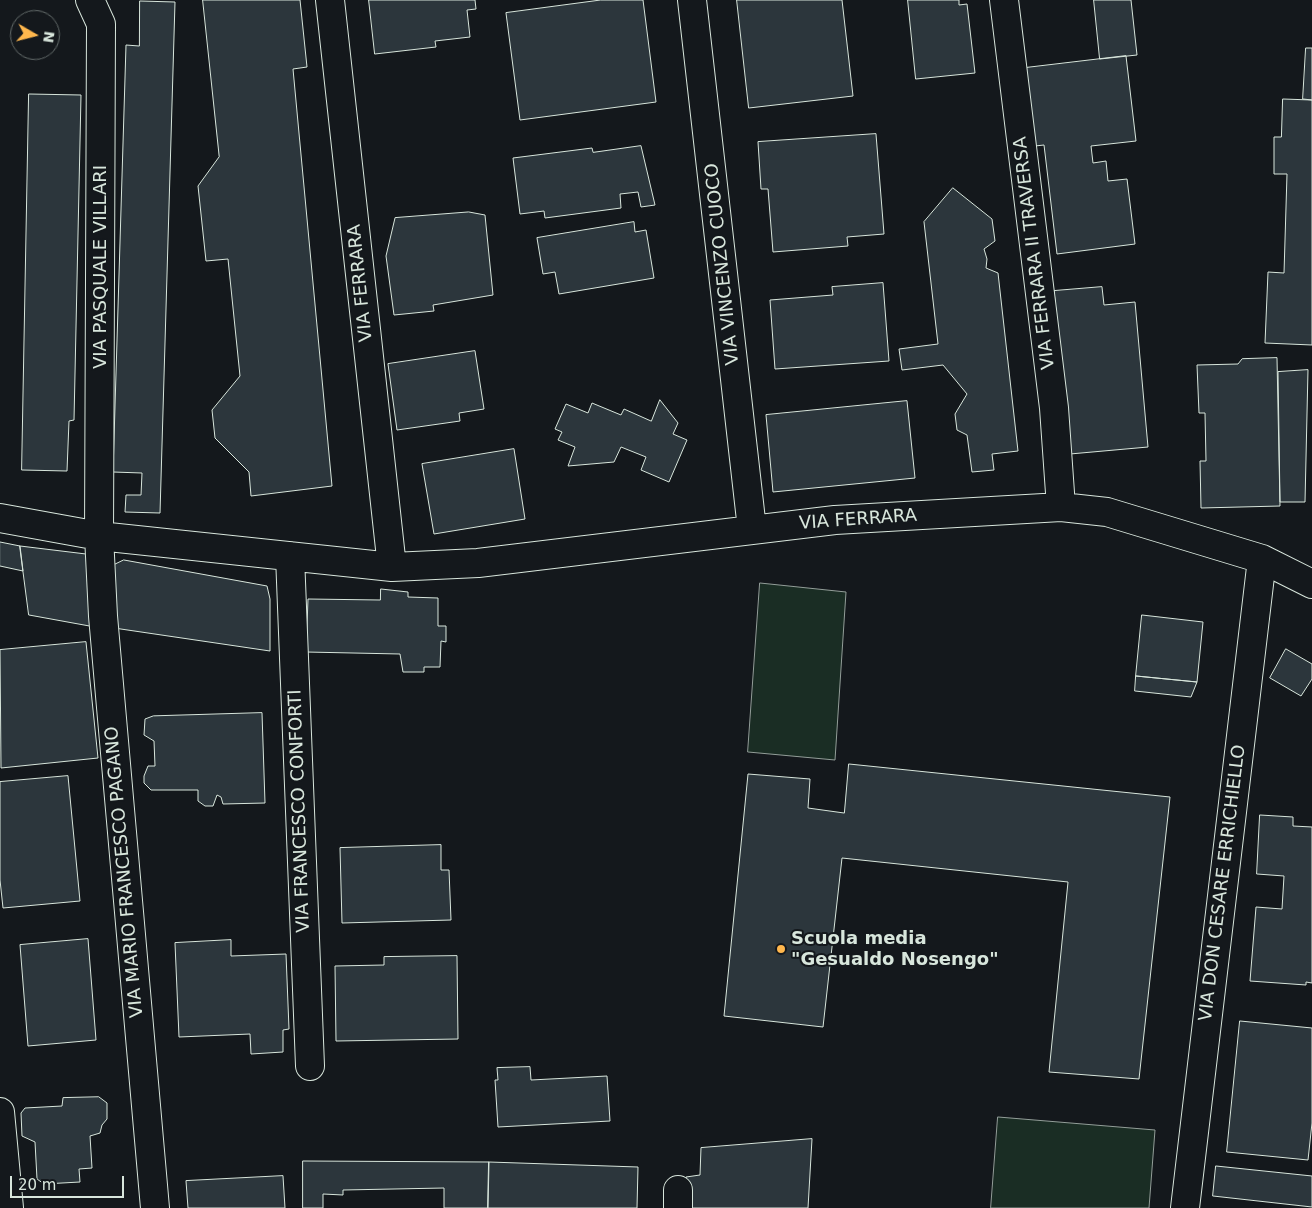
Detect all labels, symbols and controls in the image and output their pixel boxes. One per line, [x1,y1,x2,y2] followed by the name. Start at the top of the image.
[10,10,60,60] north arrow
[40,30,58,44] text: N
[1010,135,1060,371] street label: VIA FERRARA II TRAVERSA
[702,162,744,366] street label: VIA VINCENZO CUOCO
[90,165,112,369] street label: VIA PASQUALE VILLARI
[344,223,378,343] street label: VIA FERRARA
[798,505,918,535] street label: VIA FERRARA
[285,689,315,933] street label: VIA FRANCESCO CONFORTI
[101,725,149,1019] street label: VIA MARIO FRANCESCO PAGANO
[1195,743,1251,1023] street label: VIA DON CESARE ERRICHIELLO
[791,928,999,971] place label: Scuola media "Gesualdo Nosengo"
[775,943,787,955] marker: Scuola media "Gesualdo Nosengo"
[12,1166,126,1198] scale bar
[18,1176,56,1194] text: 20 m

